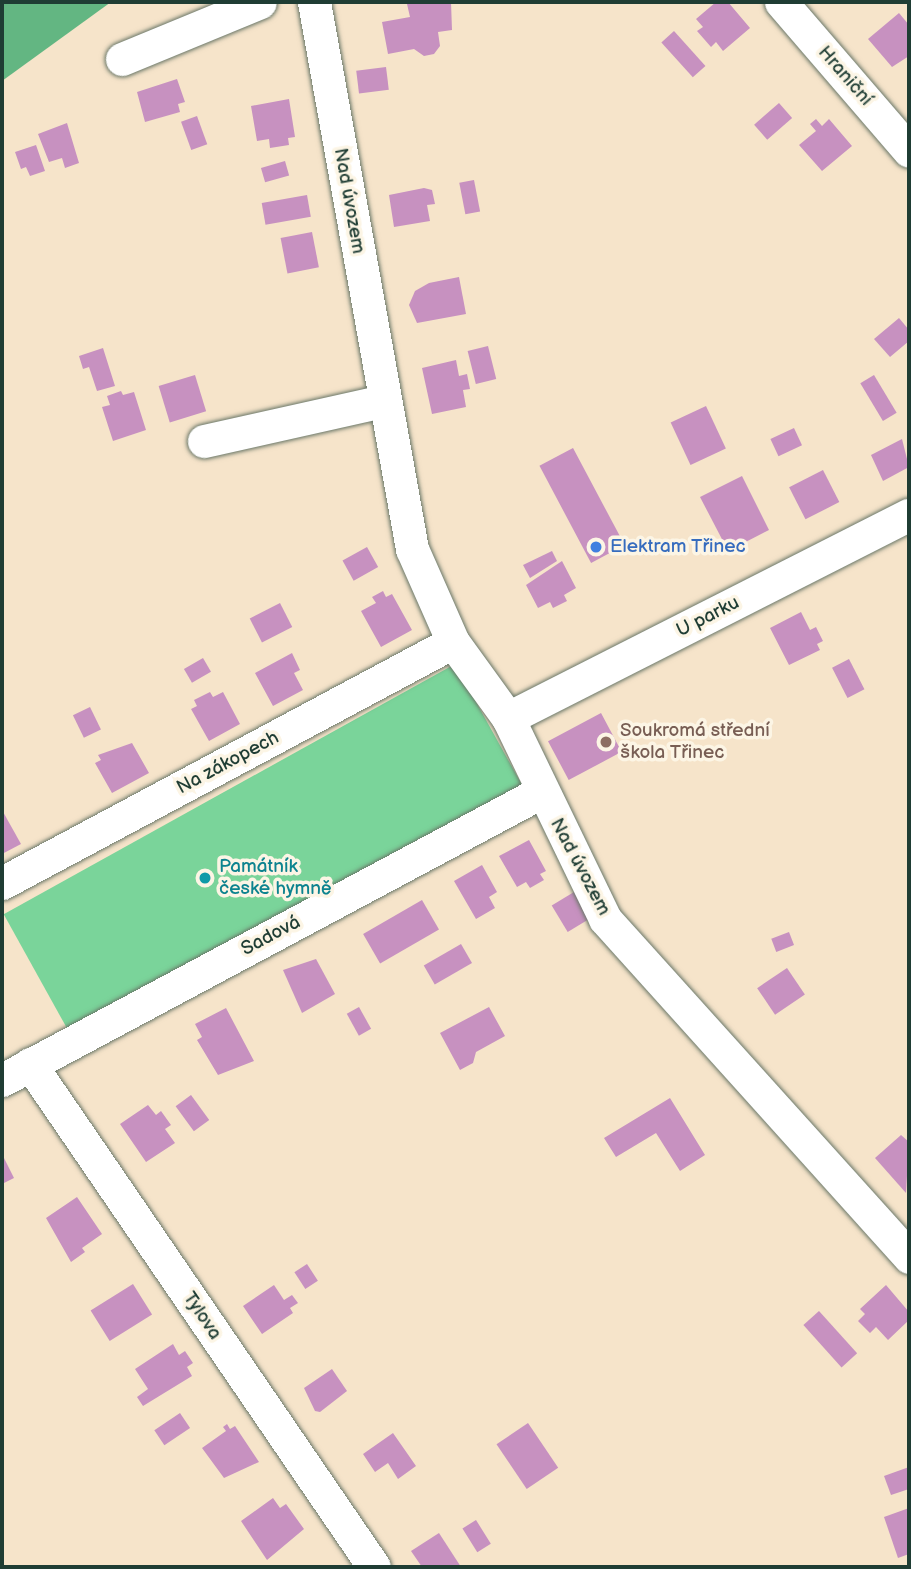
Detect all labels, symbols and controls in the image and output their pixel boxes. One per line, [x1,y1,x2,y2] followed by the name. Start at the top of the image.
[813,41,877,111] street label: Hraniční
[328,146,370,256] street label: Nad úvozem
[610,536,746,558] place label: Elektram Třinec
[588,539,604,555] marker: Elektram Třinec
[673,592,743,642] street label: U parku
[620,720,770,764] place label: Soukromá střední škola Třinec
[173,727,283,799] street label: Na zákopech
[598,734,614,750] marker: Soukromá střední škola Třinec
[545,814,615,920] street label: Nad úvozem
[219,856,331,900] place label: Památník české hymně
[197,870,213,886] marker: Památník české hymně
[238,911,304,961] street label: Sadová
[178,1288,226,1344] street label: Tylova

